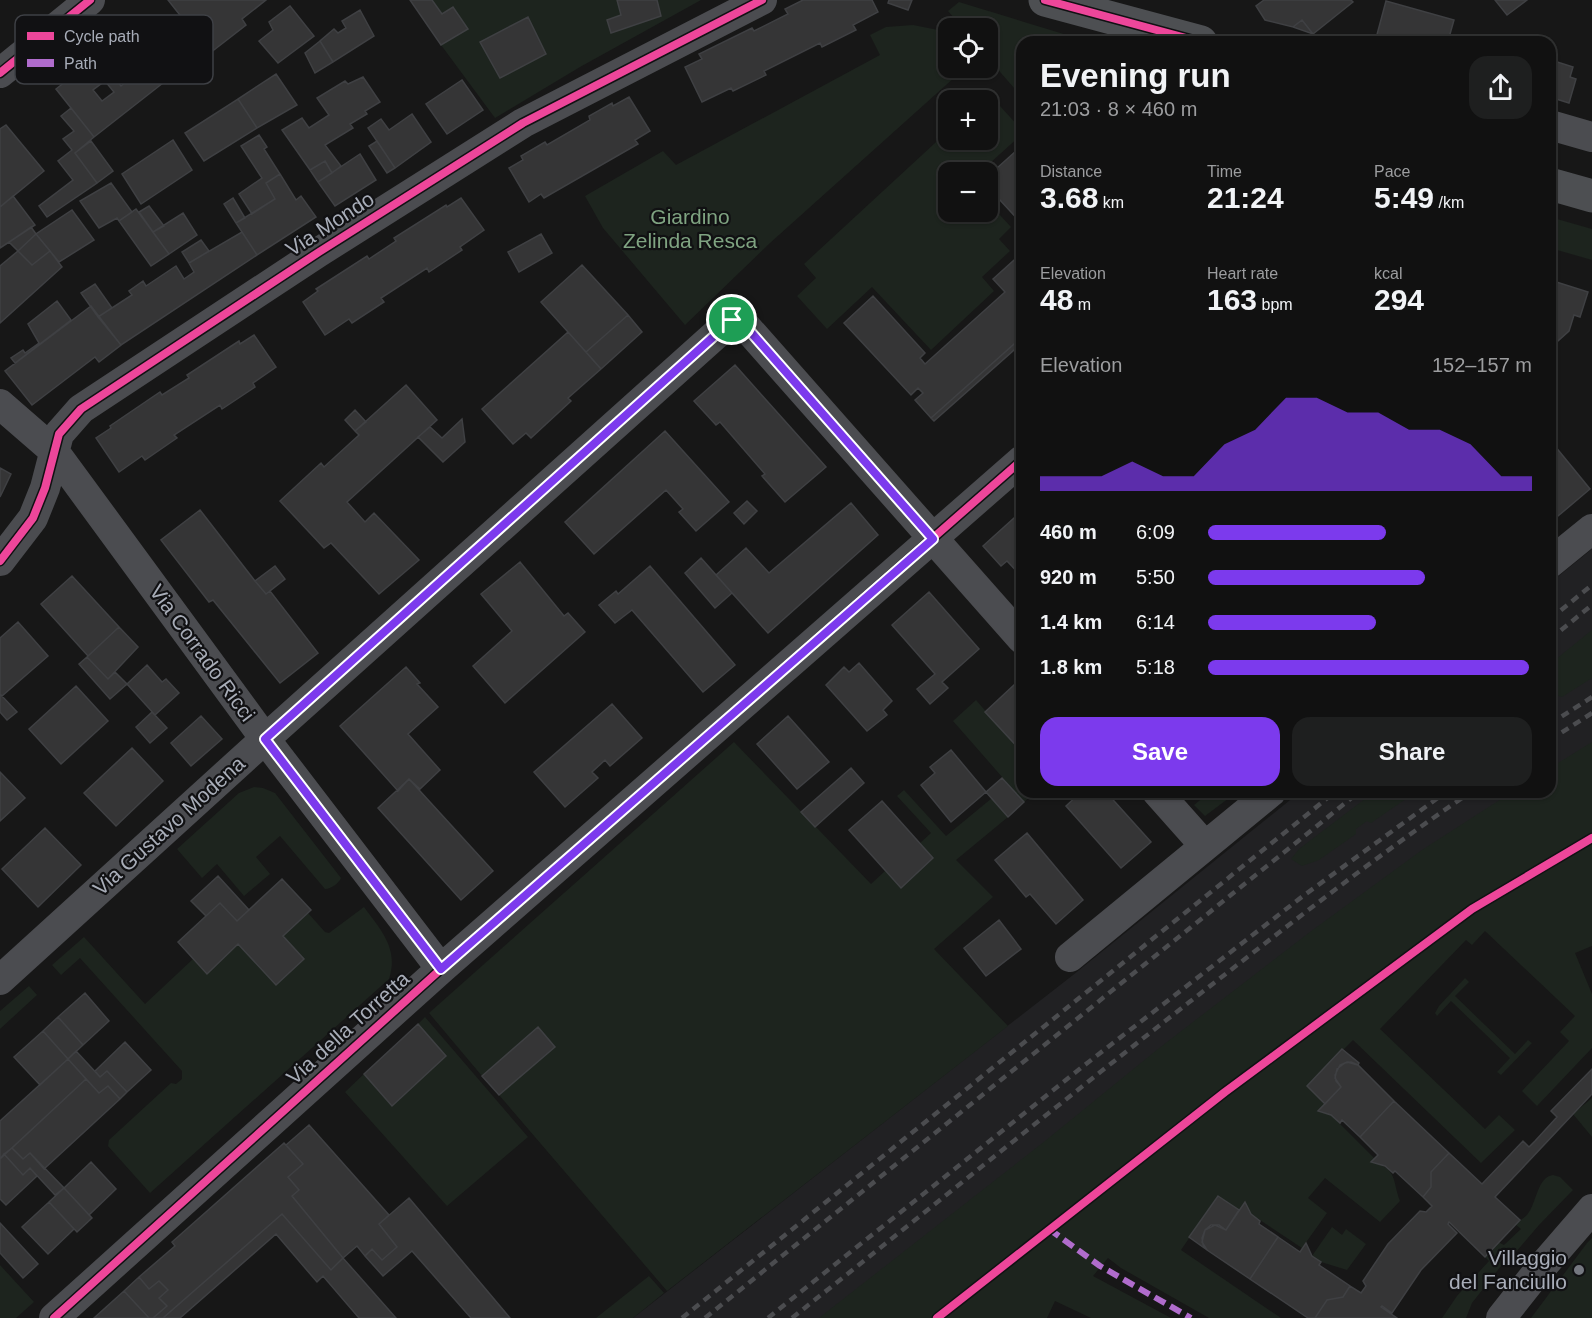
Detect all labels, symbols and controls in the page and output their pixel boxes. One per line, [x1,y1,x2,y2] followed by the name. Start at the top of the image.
[15,15,213,84] legend
[938,18,998,222] map controls
[938,18,998,78] button: locate
[64,28,140,45] text: Cycle path
[64,55,97,72] text: Path
[1469,56,1532,119] button: share
[1040,57,1231,94] text: Evening run
[938,90,998,150] button: +
[1040,98,1197,120] text: 21:03 · 8 × 460 m
[938,162,998,222] button: −
[1040,163,1102,180] text: Distance
[1207,163,1242,180] text: Time
[1374,163,1410,180] text: Pace
[1040,181,1098,214] text: 3.68
[1207,181,1284,214] text: 21:24
[1374,181,1434,214] text: 5:49
[282,187,378,260] street label: Via Mondo
[1098,194,1124,211] text: km
[1434,194,1464,211] text: /km
[623,205,757,252] park label: Giardino Zelinda Resca
[1040,265,1106,282] text: Elevation
[1207,265,1278,282] text: Heart rate
[1374,265,1402,282] text: kcal
[1040,283,1073,316] text: 48
[1207,283,1257,316] text: 163
[1374,283,1424,316] text: 294
[706,294,757,345] pin
[1073,296,1091,313] text: m
[1257,296,1293,313] text: bpm
[715,303,748,336] icon: arrive
[1040,354,1122,376] text: Elevation
[1432,354,1532,376] text: 152–157 m
[1040,521,1097,543] text: 460 m
[1136,521,1175,543] text: 6:09
[1040,566,1097,588] text: 920 m
[1136,566,1175,588] text: 5:50
[145,580,260,725] street label: Via Corrado Ricci
[1040,611,1102,633] text: 1.4 km
[1136,611,1175,633] text: 6:14
[1040,656,1102,678] text: 1.8 km
[1136,656,1175,678] text: 5:18
[1040,717,1280,786] button: Save
[1292,717,1532,786] button: Share
[88,751,249,900] street label: Via Gustavo Modena
[282,966,414,1089] street label: Via della Torretta
[1449,1246,1567,1293] place label: Villaggio del Fanciullo
[1572,1263,1586,1277] marker: Villaggio del Fanciullo

